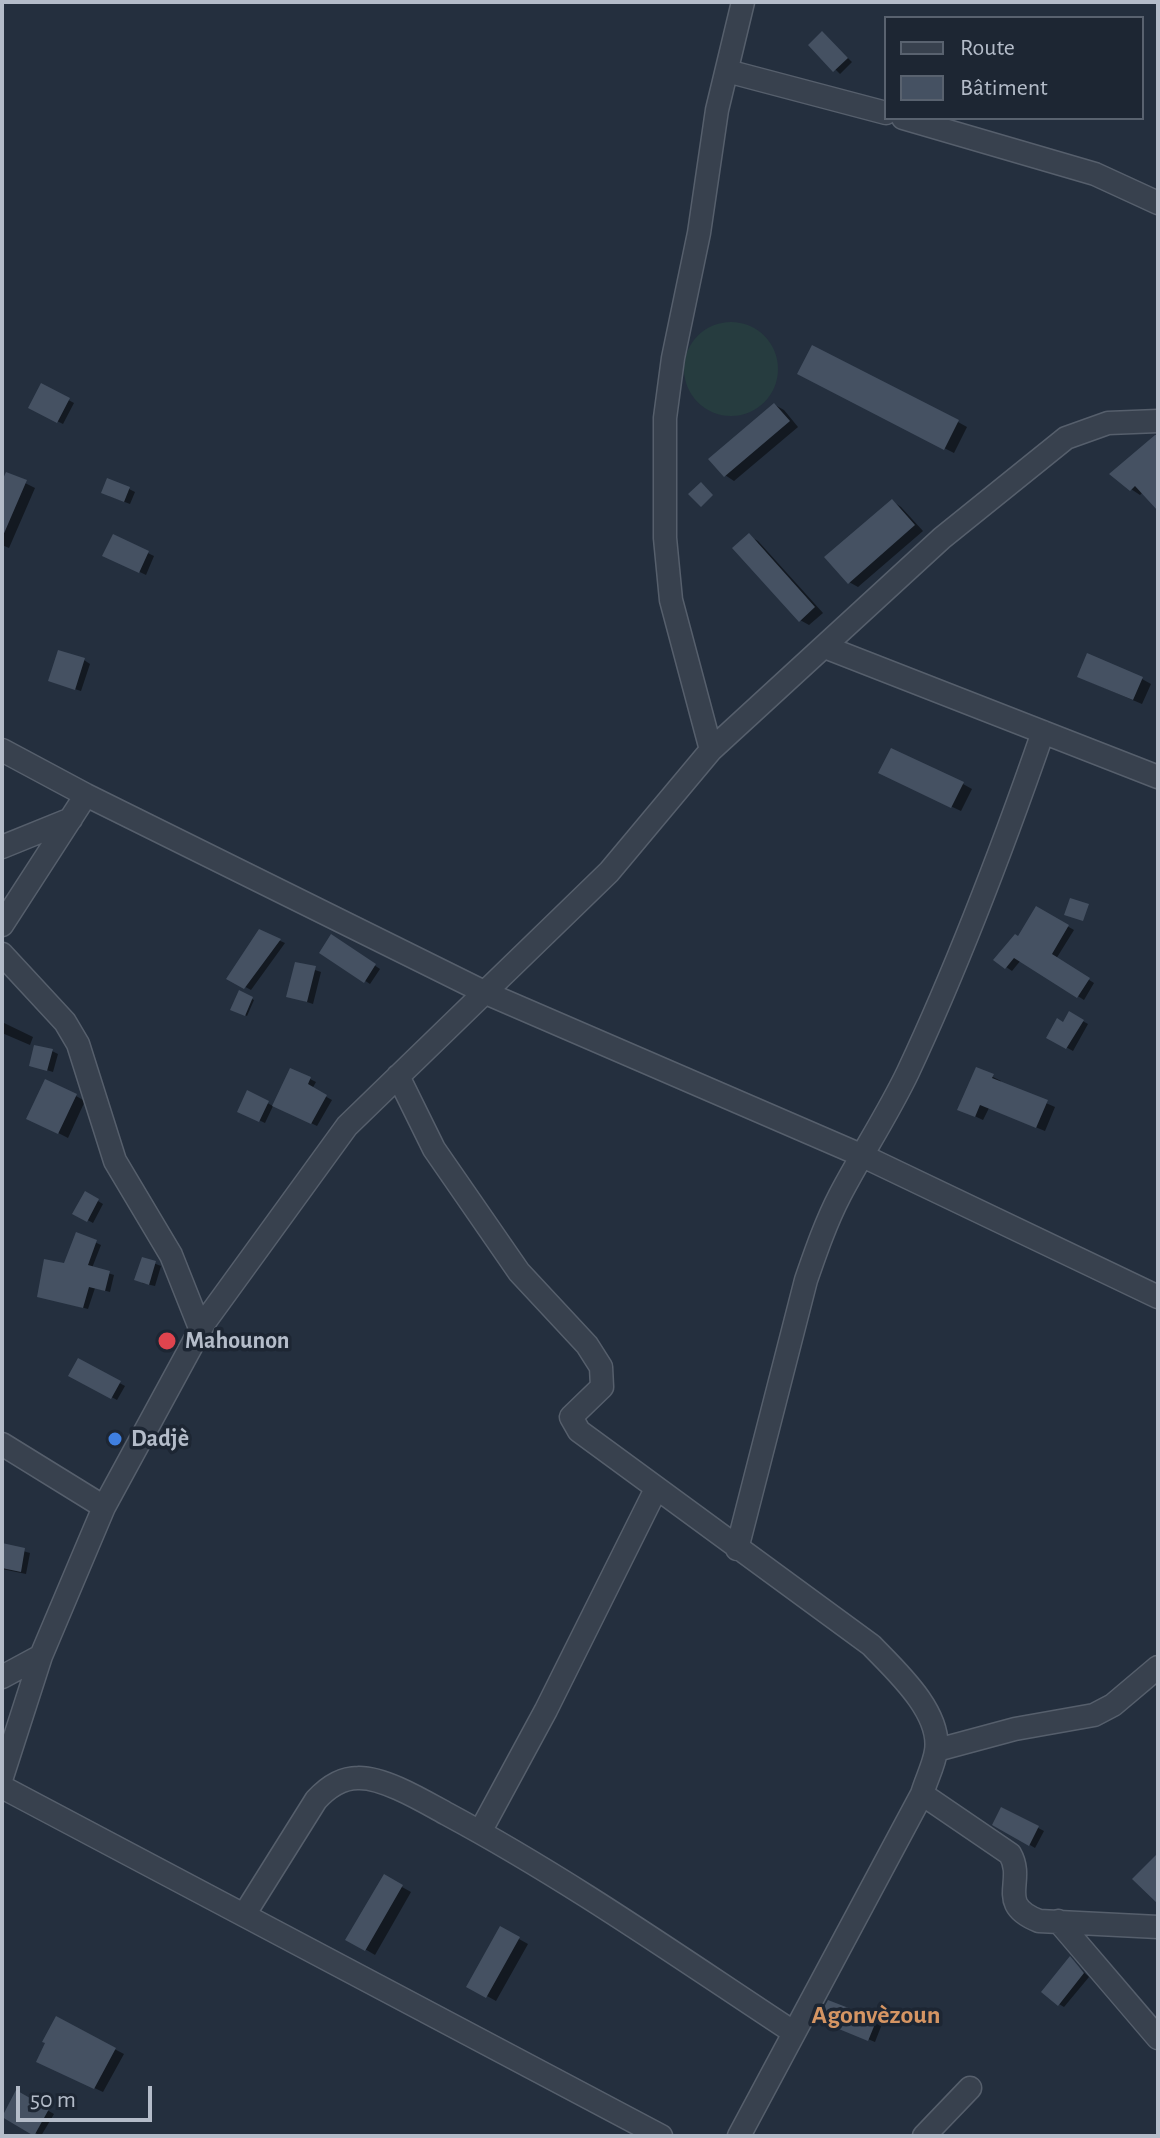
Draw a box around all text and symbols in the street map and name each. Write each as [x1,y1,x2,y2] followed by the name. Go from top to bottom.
[884,16,1144,120] legend
[960,36,1015,60] text: Route
[960,76,1048,100] text: Bâtiment
[185,1327,290,1355] place label: Mahounon
[156,1330,178,1352] marker: Mahounon
[131,1425,189,1453] place label: Dadjè
[106,1430,124,1448] marker: Dadjè
[812,1999,940,2031] district label: Agonvèzoun
[20,2070,156,2120] scale bar
[30,2088,76,2112] text: 50 m

